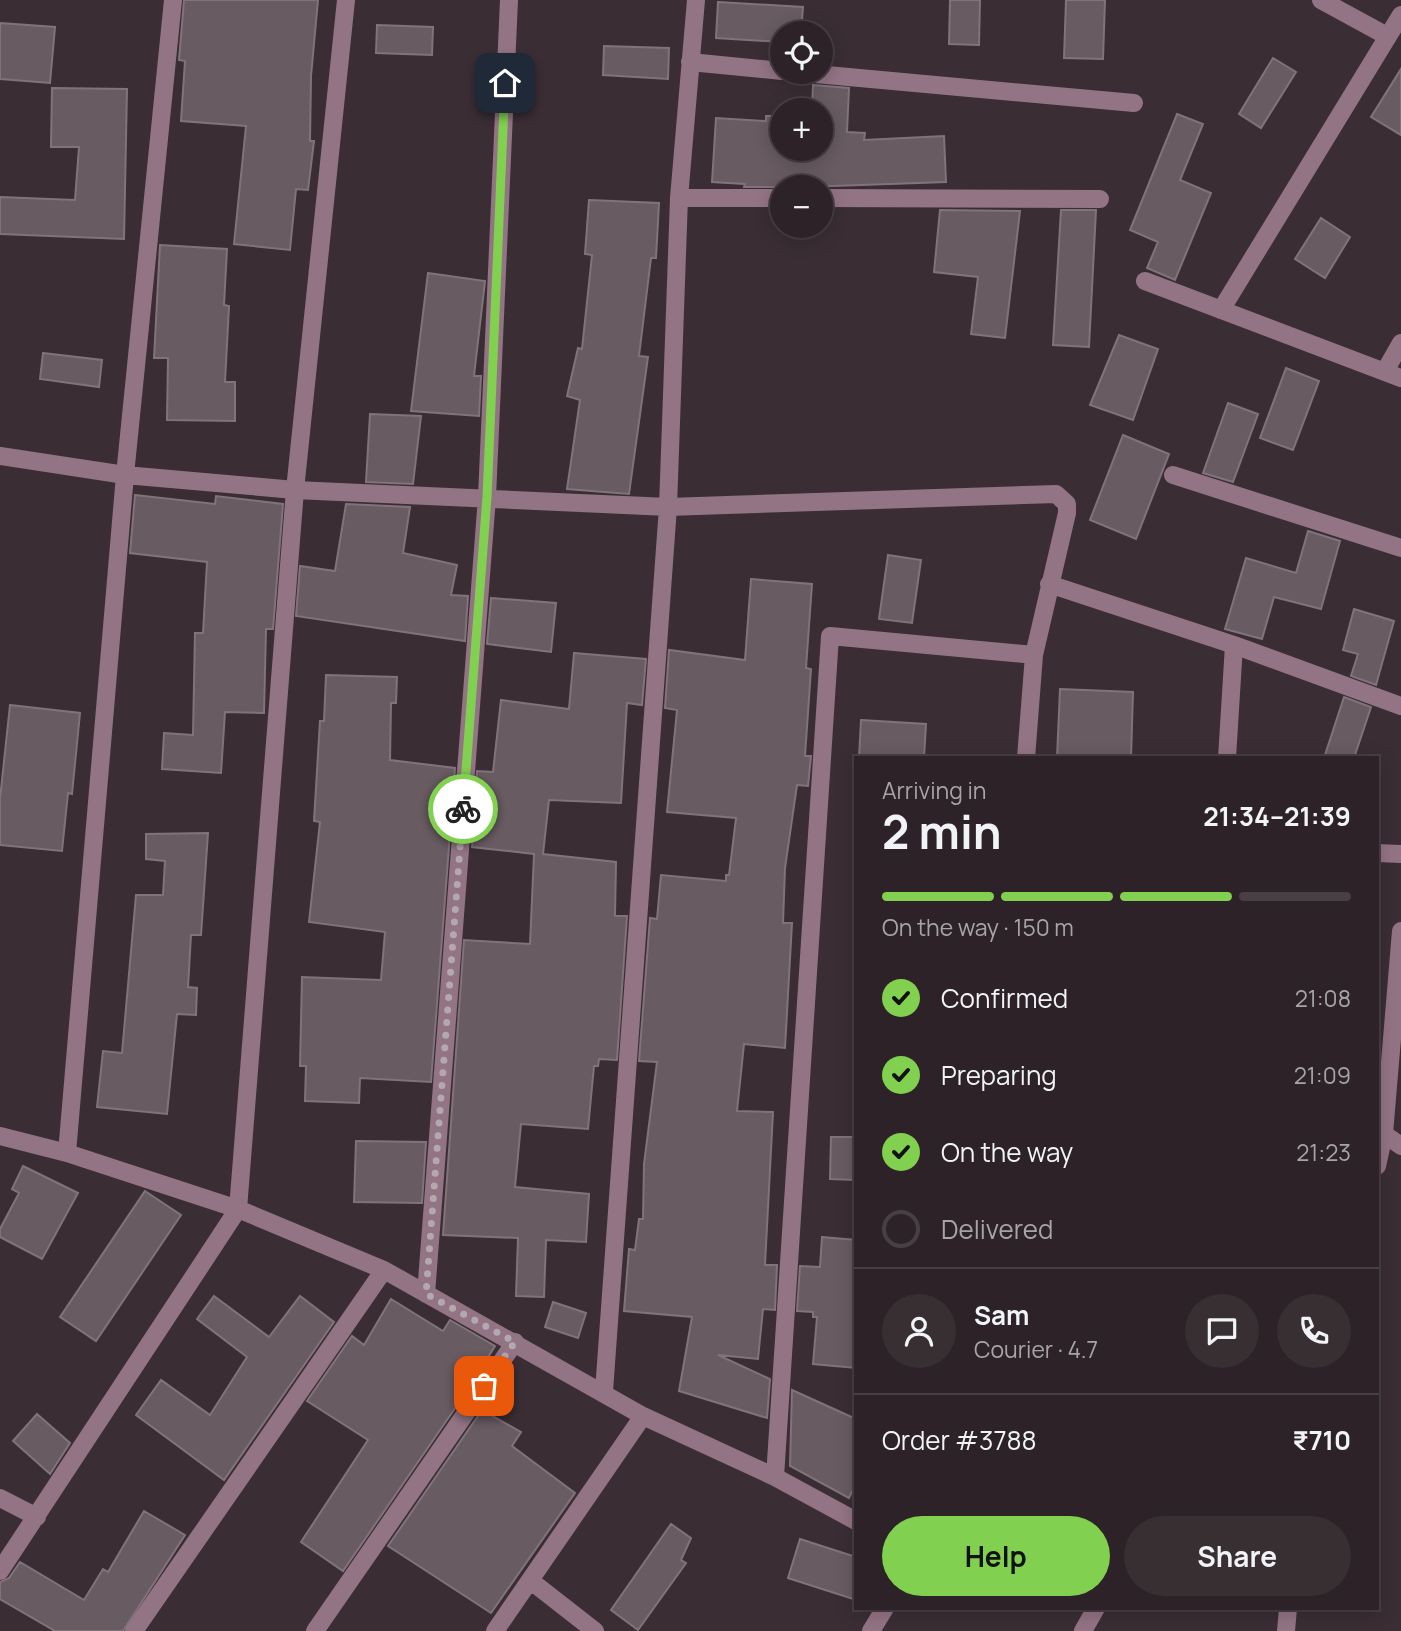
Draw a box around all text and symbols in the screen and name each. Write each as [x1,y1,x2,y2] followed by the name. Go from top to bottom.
[770,21,833,238] map controls
[770,21,833,84] button: locate
[475,53,535,113] pin
[486,64,524,102] icon: home
[770,98,833,161] button: +
[770,175,833,238] button: −
[428,774,498,844] courier
[882,774,987,806] text: Arriving in
[444,790,482,828] icon: bike
[1203,798,1351,834] text: 21:34–21:39
[882,800,1002,863] text: 2 min
[882,911,1074,943] text: On the way · 150 m
[882,979,920,1017] icon: check
[941,980,1068,1016] text: Confirmed
[1295,982,1351,1014] text: 21:08
[882,1056,920,1094] icon: check
[941,1057,1057,1093] text: Preparing
[1294,1059,1351,1091] text: 21:09
[882,1133,920,1171] icon: check
[941,1134,1073,1170] text: On the way
[1296,1136,1351,1168] text: 21:23
[941,1211,1053,1247] text: Delivered
[882,1294,956,1368] button: person
[1185,1294,1259,1368] button: chat
[1277,1294,1351,1368] button: phone
[974,1297,1029,1333] text: Sam
[974,1333,1098,1365] text: Courier · 4.7
[454,1356,514,1416] pin
[465,1367,503,1405] icon: bag
[882,1422,1037,1458] text: Order #3788
[1293,1422,1351,1458] text: ₹710
[882,1516,1110,1596] button: Help
[1124,1516,1351,1596] button: Share

